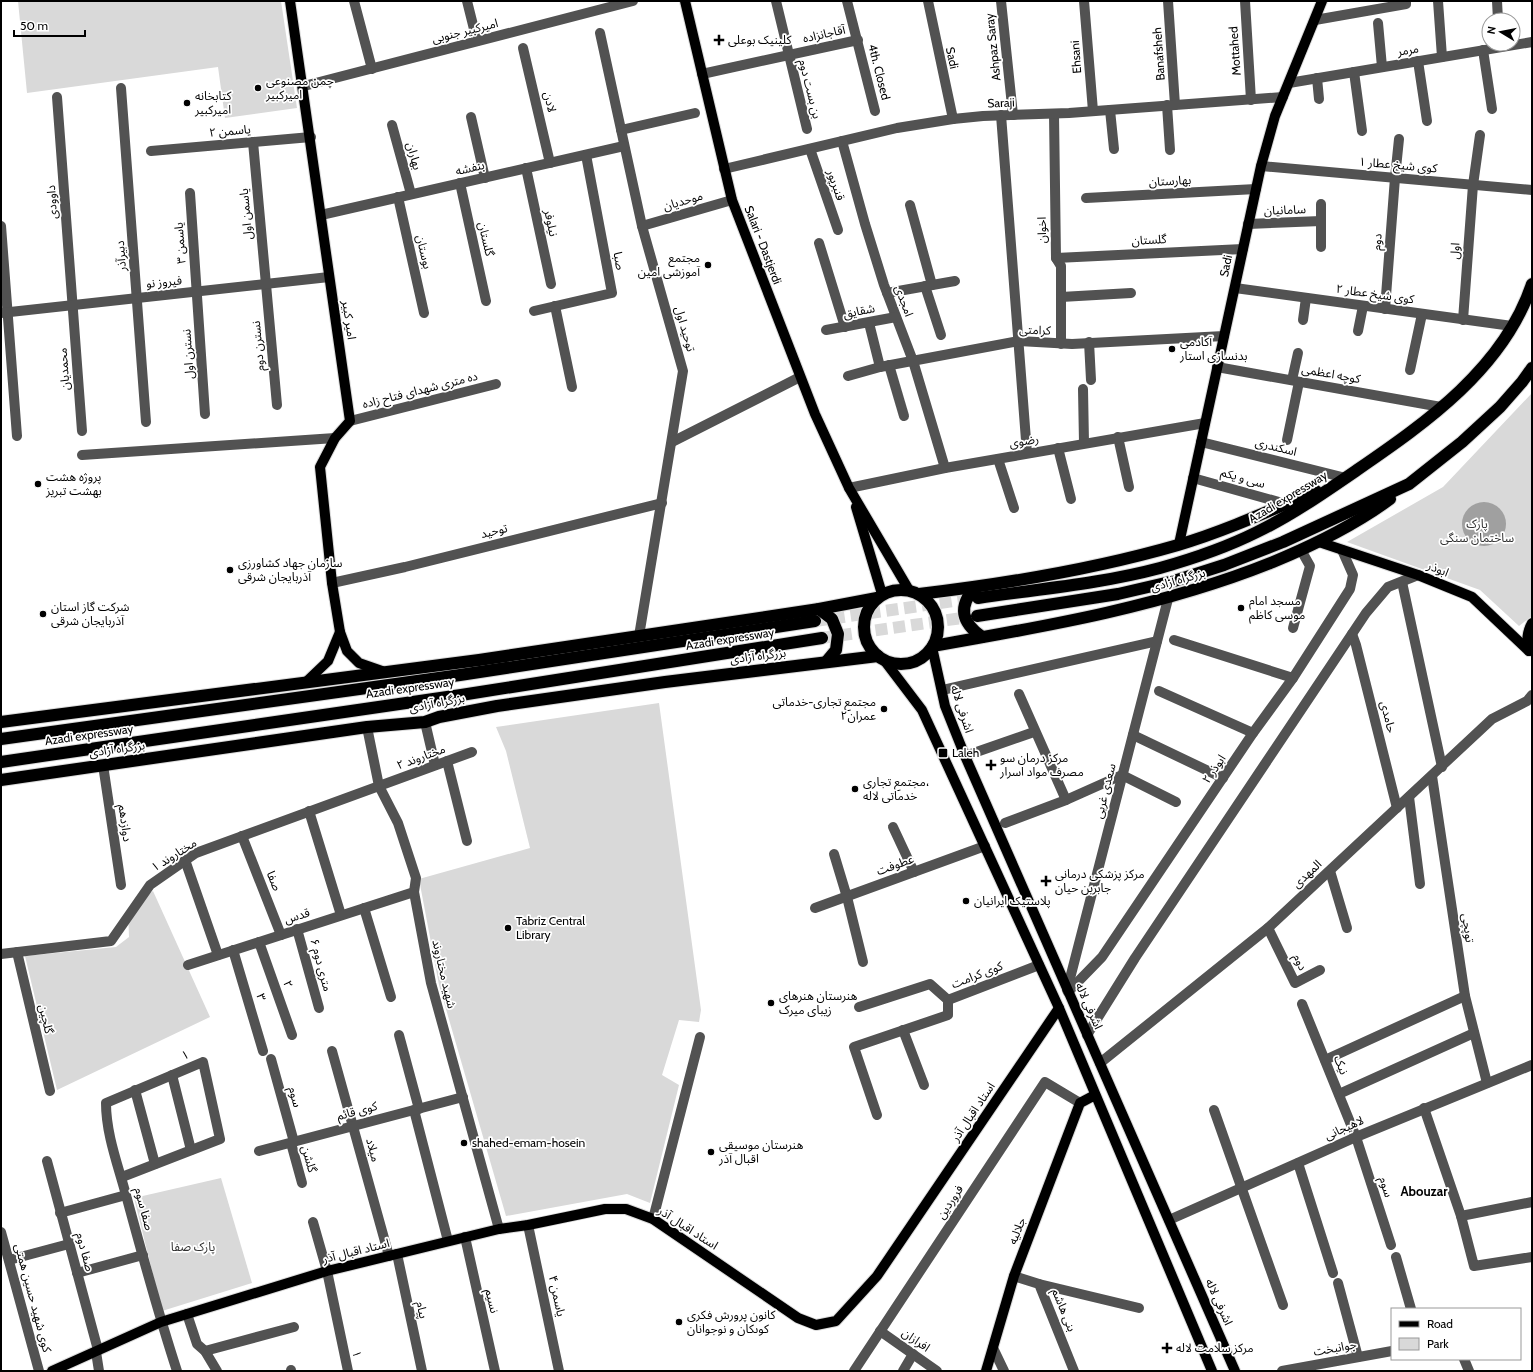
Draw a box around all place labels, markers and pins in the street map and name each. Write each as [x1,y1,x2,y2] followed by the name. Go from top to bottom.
[728,32,792,47] place label: کلینیک بوعلی
[713,34,725,46] marker: کلینیک بوعلی
[265,73,334,102] place label: چمن مصنوعی امیرکبیر
[253,83,263,93] marker: چمن مصنوعی امیرکبیر
[194,88,232,117] place label: کتابخانه امیرکبیر
[182,98,192,108] marker: کتابخانه امیرکبیر
[638,250,700,279] place label: مجتمع آموزشی امین
[703,260,713,270] marker: مجتمع آموزشی امین
[1179,334,1247,363] place label: آکادمی بدنسازی استار
[1167,344,1177,354] marker: آکادمی بدنسازی استار
[45,469,102,498] place label: پروژه هشت بهشت تبریز
[33,479,43,489] marker: پروژه هشت بهشت تبریز
[238,555,343,584] place label: سازمان جهاد کشاورزی آذربایجان شرقی
[225,565,235,575] marker: سازمان جهاد کشاورزی آذربایجان شرقی
[1249,593,1305,624] place label: مسجد امام موسی کاظم
[51,599,129,628] place label: شرکت گاز استان آذربایجان شرقی
[1236,603,1246,613] marker: مسجد امام موسی کاظم
[38,609,48,619] marker: شرکت گاز استان آذربایجان شرقی
[773,694,876,723] place label: مجتمع تجاری-خدماتی عمران۲
[879,704,889,714] marker: مجتمع تجاری-خدماتی عمران۲
[952,745,979,760] place label: Laleh
[937,747,949,759] marker: Laleh
[999,750,1084,779] place label: مرکز درمان سو مصرف مواد اسرار
[985,759,997,771] marker: مرکز درمان سو مصرف مواد اسرار
[863,774,930,803] place label: مجتمع تجاری، خدماتی لاله
[850,784,860,794] marker: مجتمع تجاری، خدماتی لاله
[1055,866,1145,895] place label: مرکز پزشکی درمانی جابربن حیان
[1040,875,1052,887] marker: مرکز پزشکی درمانی جابربن حیان
[974,893,1051,909] place label: پلاستیک ایرانیان
[961,896,971,906] marker: پلاستیک ایرانیان
[516,913,585,942] place label: Tabriz Central Library
[503,923,513,933] marker: Tabriz Central Library
[779,988,858,1017] place label: هنرستان هنرهای زیبای میرک
[766,998,776,1008] marker: هنرستان هنرهای زیبای میرک
[472,1135,585,1150] place label: shahed-emam-hosein
[718,1137,803,1166] place label: هنرستان موسیقی اقبال آذر
[459,1138,469,1148] marker: shahed-emam-hosein
[706,1147,716,1157] marker: هنرستان موسیقی اقبال آذر
[687,1307,777,1336] place label: کانون پرورش فکرى کوىکان و نوجوانان
[674,1317,684,1327] marker: کانون پرورش فکرى کوىکان و نوجوانان
[1176,1340,1254,1355] place label: مرکز سلامت لاله
[1161,1342,1173,1354] marker: مرکز سلامت لاله

